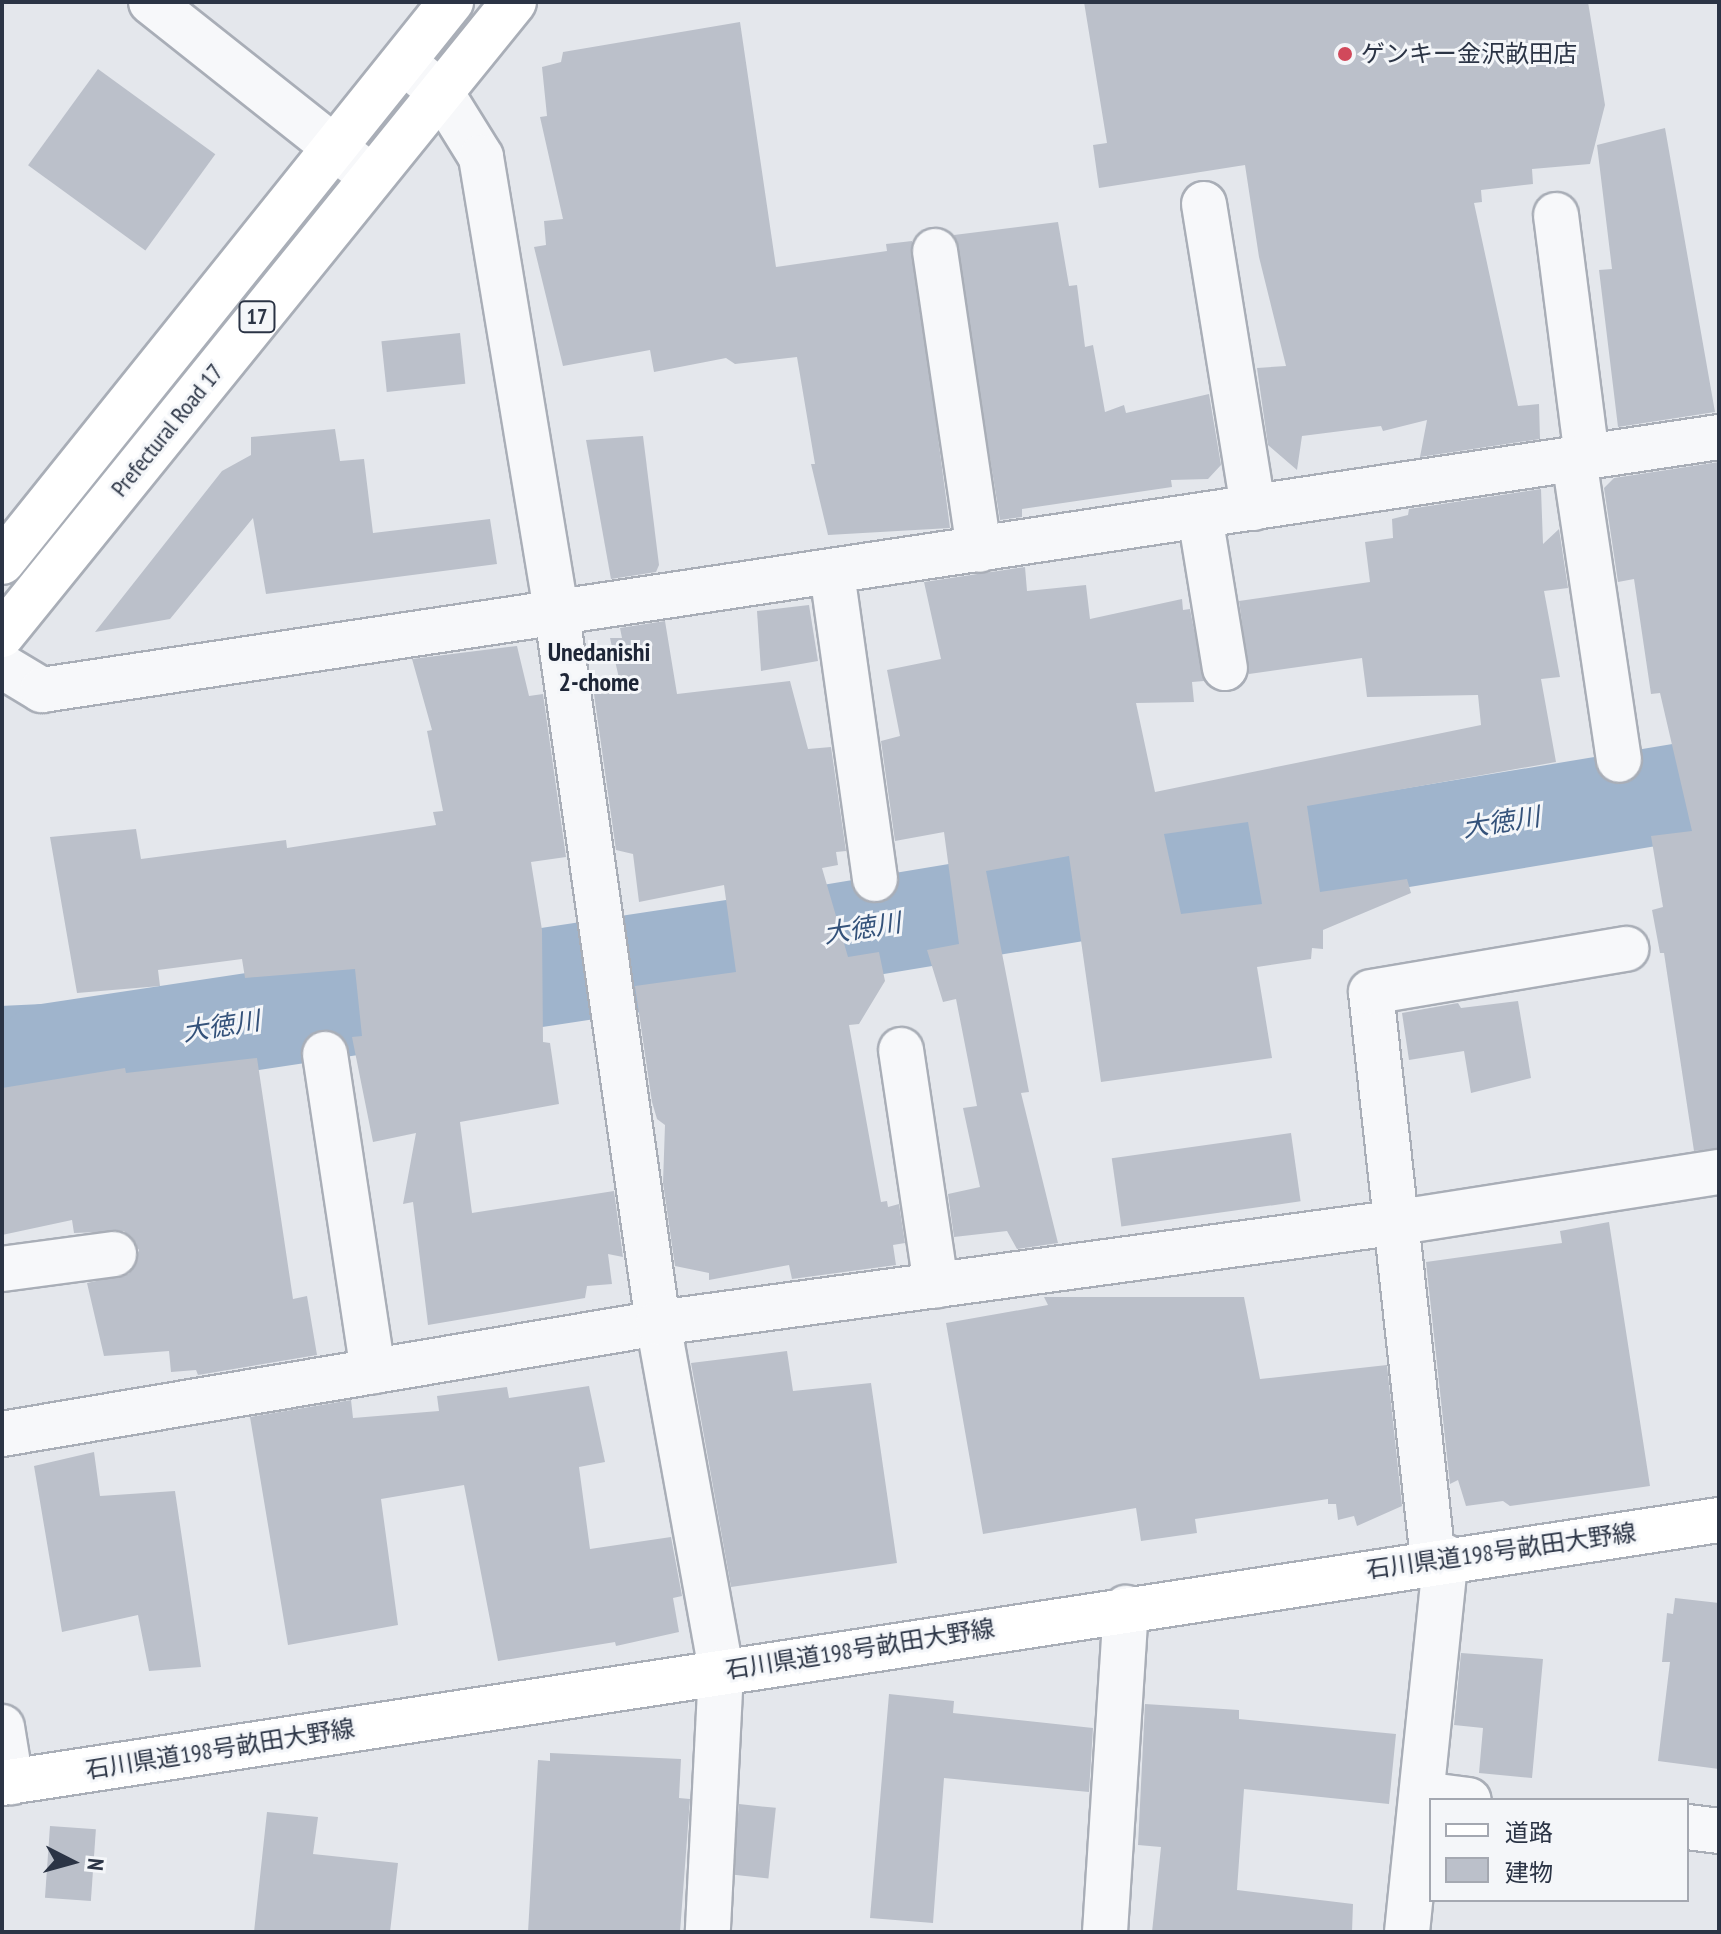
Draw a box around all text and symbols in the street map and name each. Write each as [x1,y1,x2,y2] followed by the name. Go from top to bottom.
[1361,40,1577,68] place label: ゲンキー金沢畝田店
[1336,45,1354,63] marker: ゲンキー金沢畝田店
[237,299,277,335] road number: 17
[105,358,229,502] street label: Prefectural Road 17
[548,636,650,698] district label: Unedanishi 2-chome
[1460,800,1542,844] water label: 大徳川
[821,906,903,950] water label: 大徳川
[180,1004,262,1048] water label: 大徳川
[1364,1518,1638,1584] street label: 石川県道198号畝田大野線
[723,1613,997,1685] street label: 石川県道198号畝田大野線
[83,1713,357,1785] street label: 石川県道198号畝田大野線
[1429,1798,1689,1902] legend
[1505,1817,1553,1848] text: 道路
[32,1822,112,1902] north arrow
[81,1857,110,1872] text: N
[1505,1857,1553,1888] text: 建物

